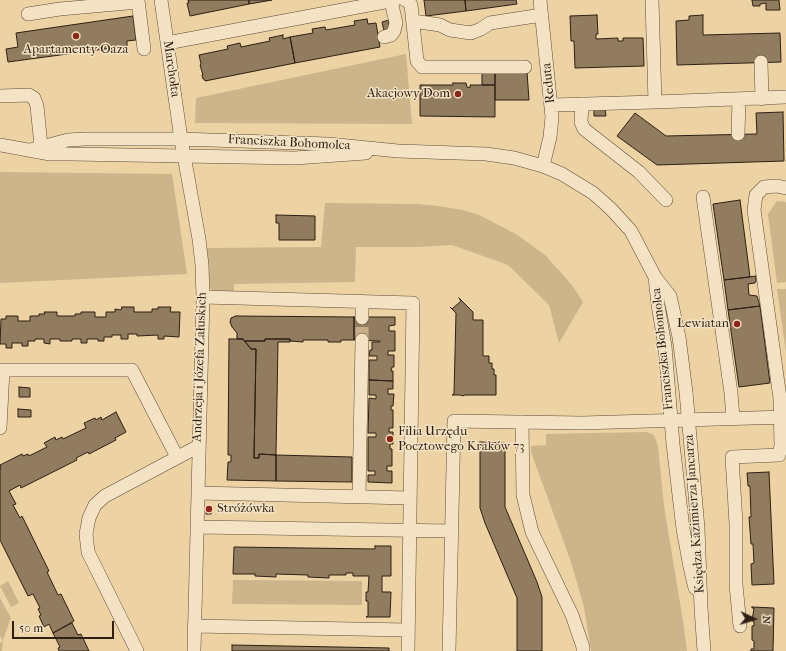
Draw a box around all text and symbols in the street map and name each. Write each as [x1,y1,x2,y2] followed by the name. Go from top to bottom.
[71,31,81,41] marker: Apartamenty Oaza
[159,40,183,98] street label: Marchołta
[24,42,128,58] place label: Apartamenty Oaza
[539,62,559,104] street label: Reduta
[367,86,450,102] place label: Akacjowy Dom
[453,89,463,99] marker: Akacjowy Dom
[227,132,351,154] street label: Franciszka Bohomolca
[649,287,677,411] street label: Franciszka Bohomolca
[190,292,210,442] street label: Andrzeja i Józefa Załuskich
[677,316,729,332] place label: Lewiatan
[732,319,742,329] marker: Lewiatan
[398,424,525,455] place label: Filia Urzędu Pocztowego Kraków 73
[385,434,395,444] marker: Filia Urzędu Pocztowego Kraków 73
[682,434,708,594] street label: Księdza Kazimierza Jancarza
[217,501,275,517] place label: Stróżówka
[204,504,214,514] marker: Stróżówka
[734,599,774,639] north arrow
[14,613,116,639] scale bar
[760,615,773,624] text: N
[19,621,43,635] text: 50 m

